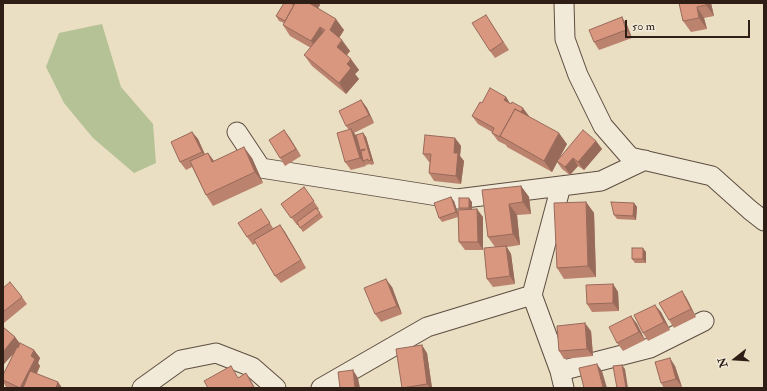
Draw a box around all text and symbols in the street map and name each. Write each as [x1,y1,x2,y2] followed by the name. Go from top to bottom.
[627,12,752,38] scale bar
[632,19,655,34] text: 50 m
[715,339,755,379] north arrow
[715,356,731,369] text: N

